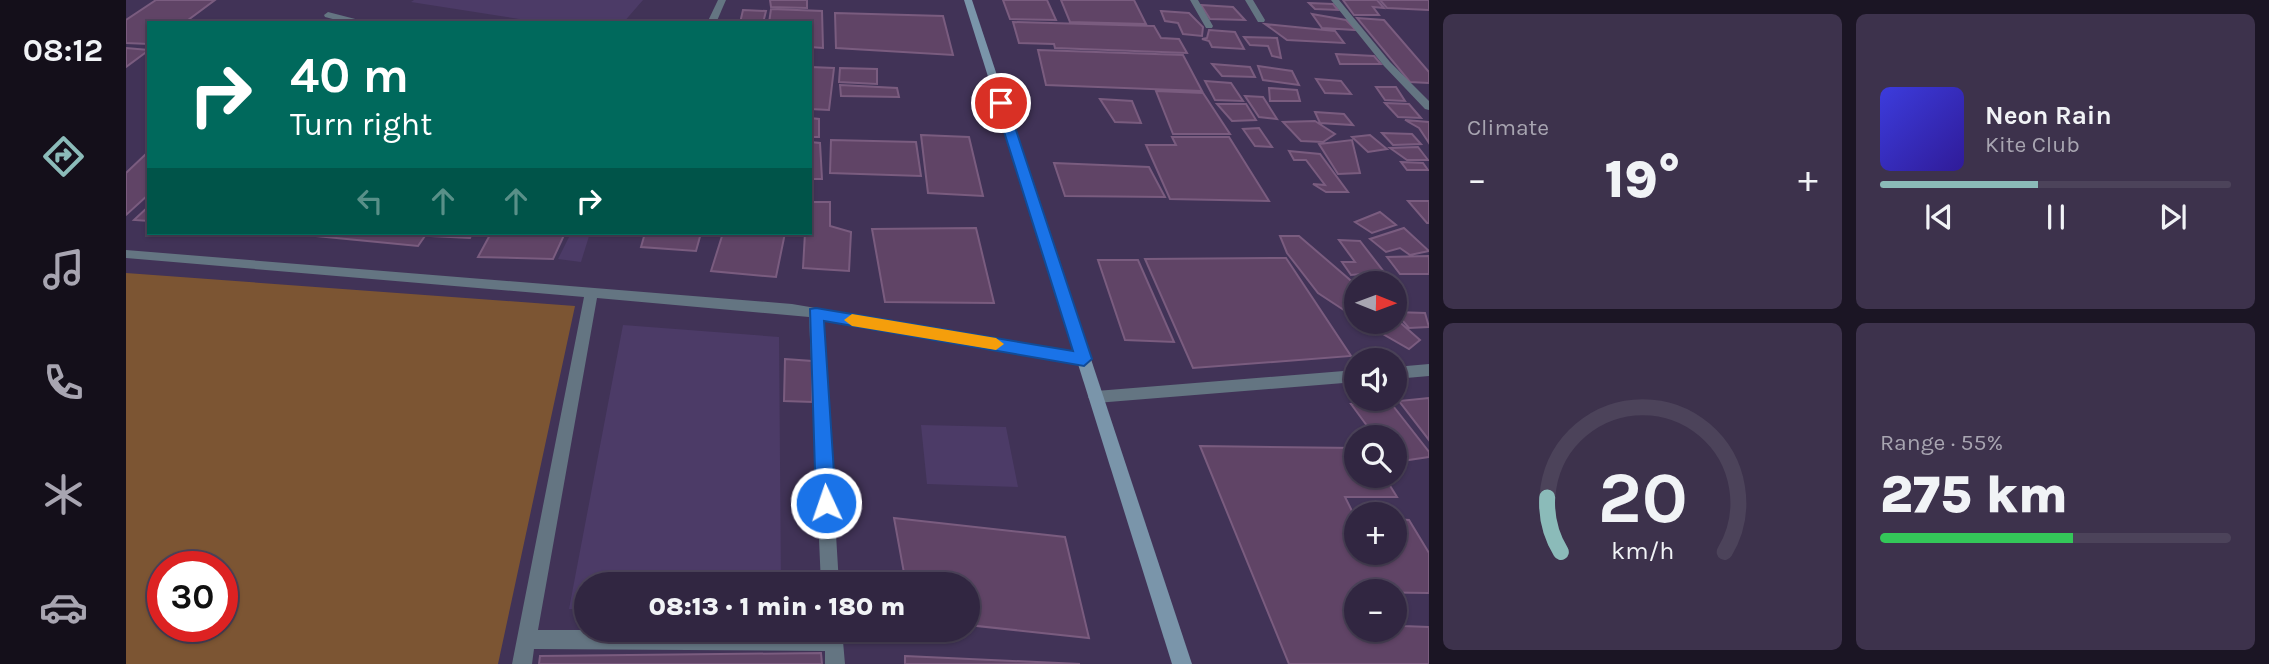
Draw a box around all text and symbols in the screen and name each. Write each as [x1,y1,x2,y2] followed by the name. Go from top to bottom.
[23,32,103,69] text: 08:12
[290,47,409,104] text: 40 m
[175,49,266,140] icon: right
[971,73,1031,133] pin
[982,84,1020,122] icon: arrive
[1985,100,2112,131] text: Neon Rain
[290,106,432,143] text: Turn right
[1467,114,1549,141] text: Climate
[1985,131,2080,158] text: Kite Club
[39,132,88,181] icon: directions
[1604,149,1681,210] text: 19°
[1467,157,1487,202] text: −
[1798,157,1818,202] text: +
[351,182,389,220] icon: left
[424,182,462,220] icon: ahead
[497,182,535,220] icon: ahead
[570,182,608,220] icon: right
[1920,198,1958,236] icon: previous
[2037,198,2075,236] icon: pause
[2154,198,2192,236] icon: next
[39,245,88,294] icon: music
[1344,271,1407,334] north arrow
[1344,271,1407,642] map controls
[1344,348,1407,411] button: sound
[39,358,88,407] icon: phone
[1344,425,1407,488] button: search
[1880,429,2003,456] text: Range · 55%
[1597,456,1688,541] text: 20
[1880,464,2068,525] text: 275 km
[789,466,863,540] position arrow
[39,470,88,519] icon: climate
[1344,502,1407,565] button: +
[1611,536,1674,565] text: km/h
[147,551,238,642] speed limit sign: 30
[1344,579,1407,642] button: −
[39,583,88,632] icon: car
[649,591,905,622] text: 08:13 · 1 min · 180 m

